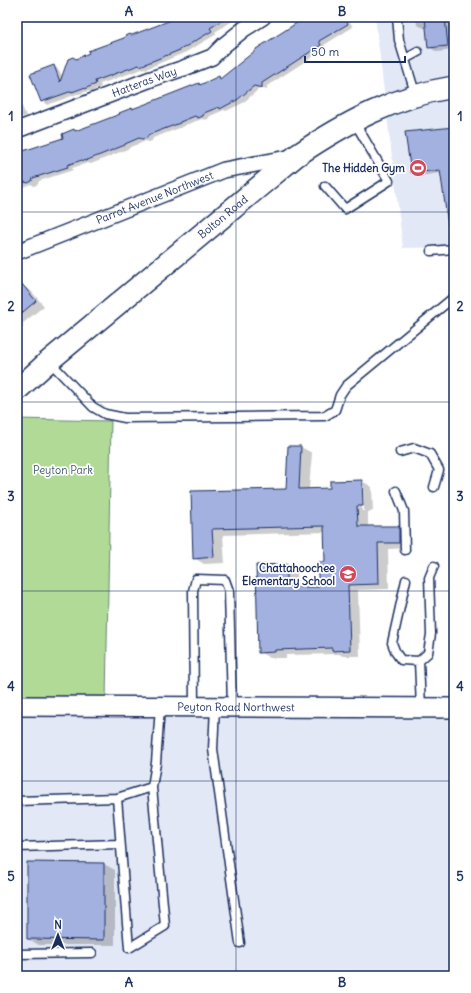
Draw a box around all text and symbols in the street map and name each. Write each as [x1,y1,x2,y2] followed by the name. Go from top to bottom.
[125,3,134,20] text: A
[338,3,347,20] text: B
[305,38,405,64] scale bar
[311,44,340,59] text: 50 m
[110,64,178,100] street label: Hatteras Way
[8,108,14,125] text: 1
[457,108,463,125] text: 1
[408,158,428,178] sports icon: The Hidden Gym
[322,161,405,176] place label: The Hidden Gym
[94,168,216,227] street label: Parrot Avenue Northwest
[195,192,251,242] street label: Bolton Road
[7,298,15,315] text: 2
[456,298,464,315] text: 2
[33,463,93,477] park label: Peyton Park
[7,488,15,505] text: 3
[456,488,464,505] text: 3
[242,561,335,589] place label: Chattahoochee Elementary School
[338,564,358,584] school or university icon: Chattahoochee Elementary School
[7,678,15,695] text: 4
[456,678,464,695] text: 4
[177,700,295,714] street label: Peyton Road Northwest
[7,868,15,885] text: 5
[456,868,464,885] text: 5
[38,915,78,955] north arrow
[54,918,62,932] text: N
[125,974,134,991] text: A
[338,974,347,991] text: B

